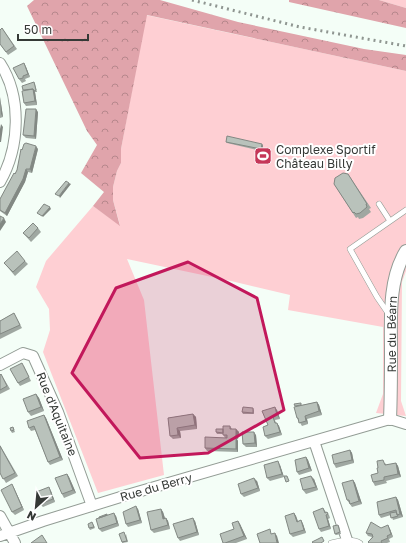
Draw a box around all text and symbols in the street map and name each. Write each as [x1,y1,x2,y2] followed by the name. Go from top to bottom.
[18,16,88,42] scale bar
[24,22,52,37] text: 50 m
[276,142,376,171] place label: Complexe Sportif Château Billy
[253,146,273,166] sports icon: Complexe Sportif Château Billy
[383,295,400,372] street label: Rue du Béarn
[33,370,81,458] street label: Rue d'Aquitaine
[118,469,194,504] street label: Rue du Berry
[16,487,56,527] north arrow
[25,509,38,524] text: N

